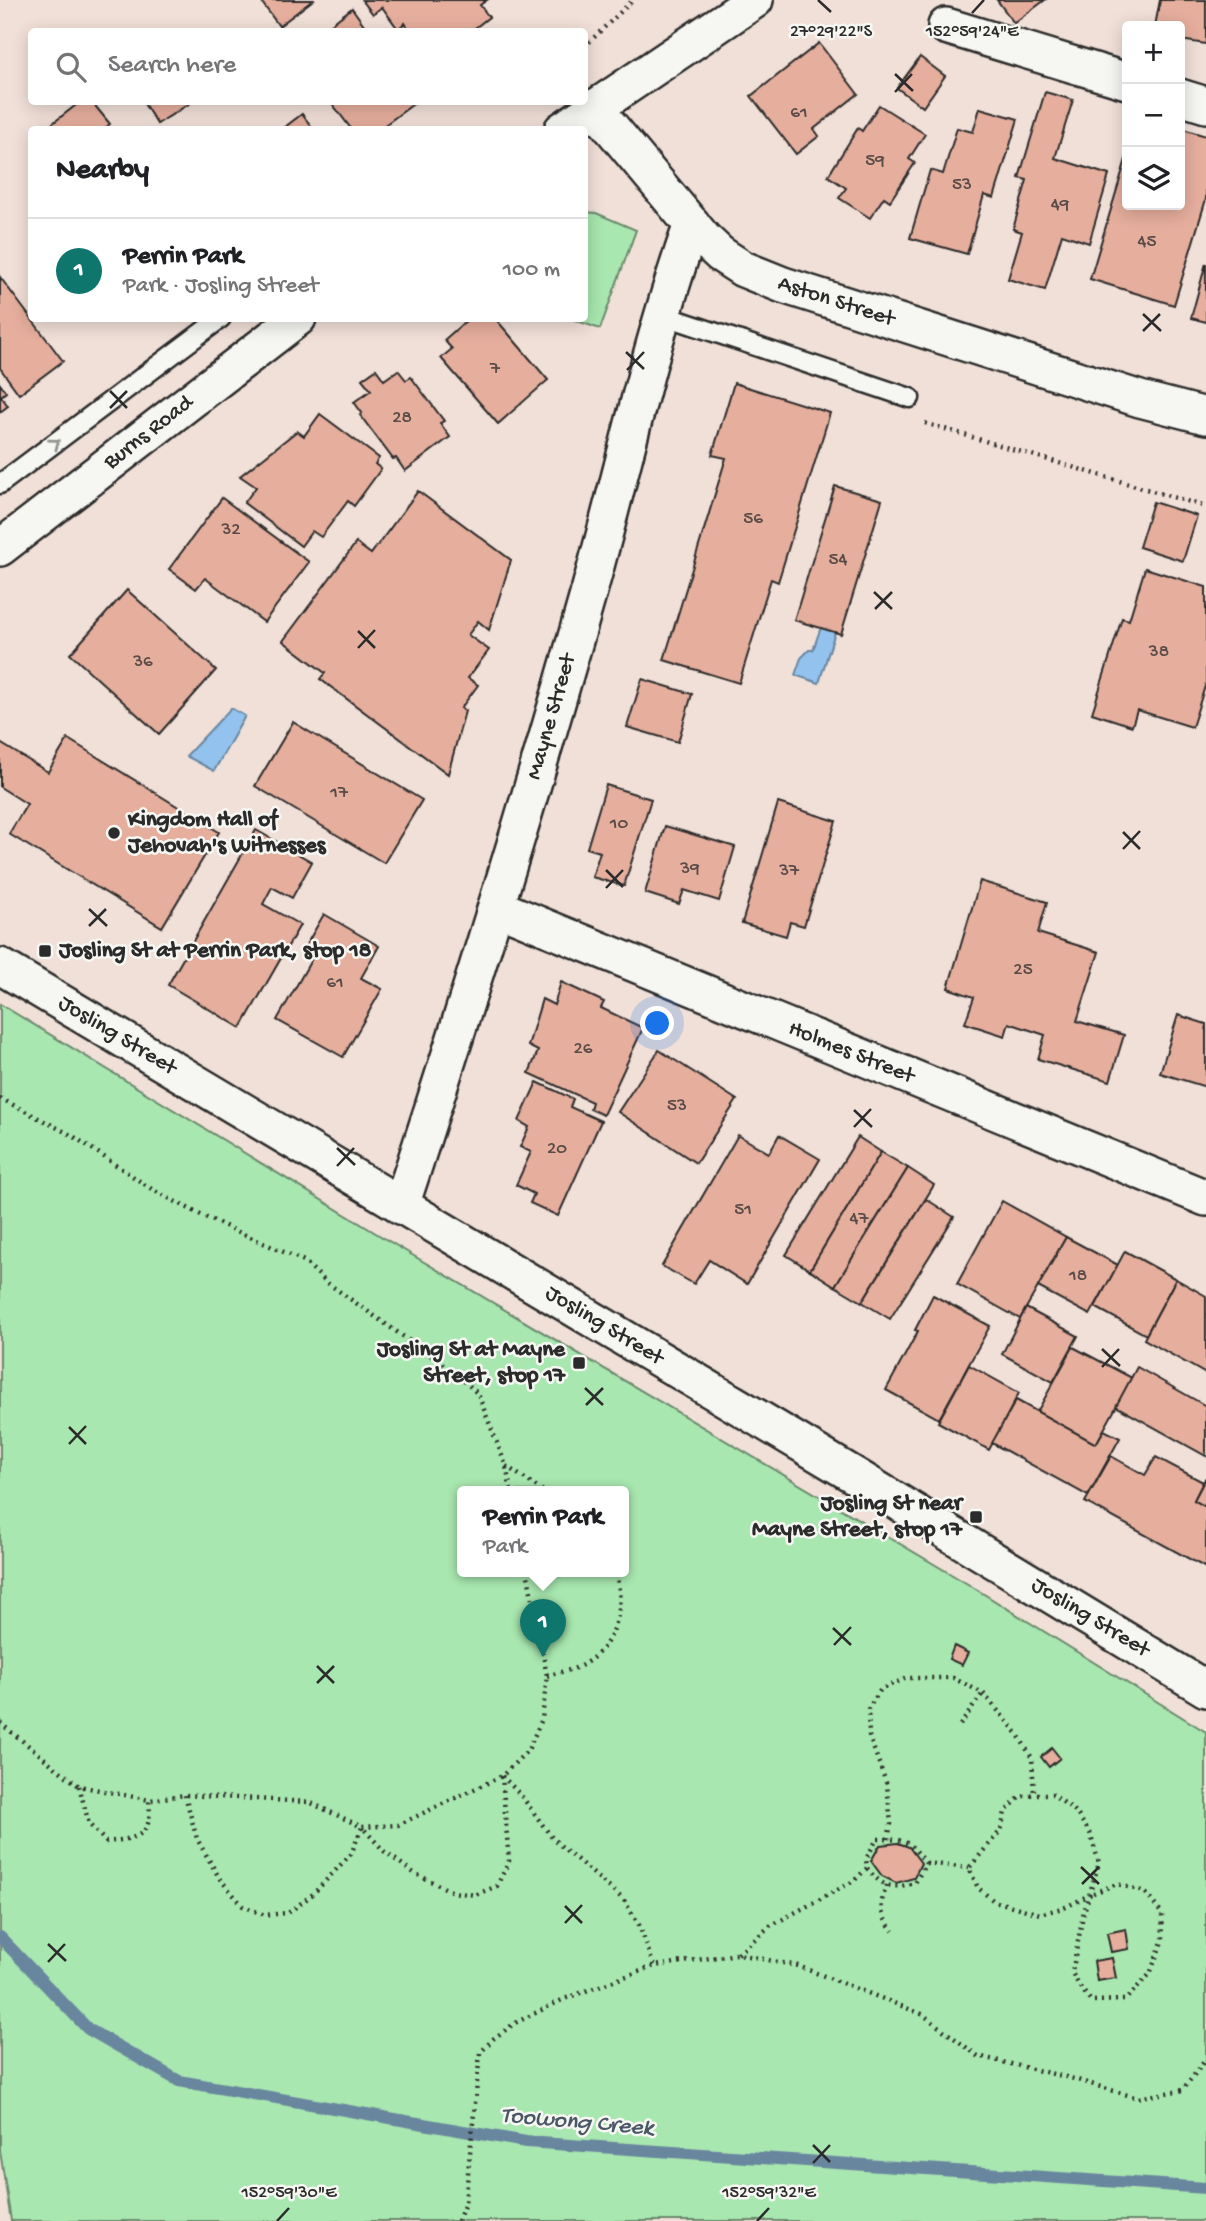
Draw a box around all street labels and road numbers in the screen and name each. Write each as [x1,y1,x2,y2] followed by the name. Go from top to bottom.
[774,270,899,334] street label: Aston Street
[98,389,200,477] street label: Burns Road
[521,649,583,783] street label: Mayne Street
[53,990,183,1083] street label: Josling Street
[784,1015,919,1091] street label: Holmes Street
[540,1280,670,1373] street label: Josling Street
[1026,1572,1156,1665] street label: Josling Street

